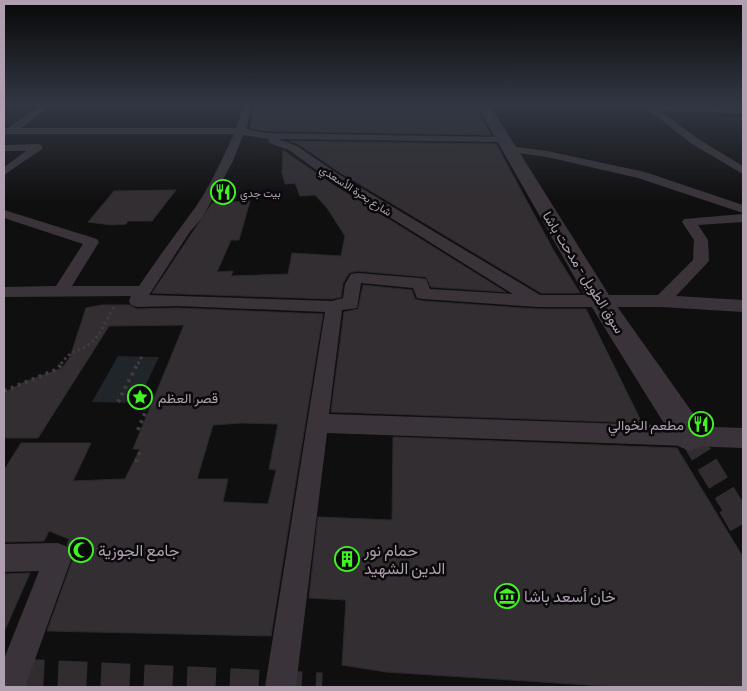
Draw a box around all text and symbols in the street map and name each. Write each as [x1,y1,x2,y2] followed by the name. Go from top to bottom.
[315,161,395,222] street label: شارع بحرة الأسعدي
[210,179,236,205] restaurant icon: بيت جدي
[240,185,281,203] place label: بيت جدي
[539,207,629,337] street label: سوق الطويل - مدحت باشا
[127,384,153,410] place icon: قصر العظم
[158,388,218,407] place label: قصر العظم
[688,411,714,437] restaurant icon: مطعم الخوالي
[608,415,684,437] place label: مطعم الخوالي
[68,537,94,563] mosque icon: جامع الجوزية
[98,539,180,562] place label: جامع الجوزية
[363,539,445,579] place label: حمام نور الدين الشهيد
[334,546,360,572] building icon: حمام نور الدين الشهيد
[494,583,520,609] museum icon: خان أسعد باشا
[524,585,616,607] place label: خان أسعد باشا

